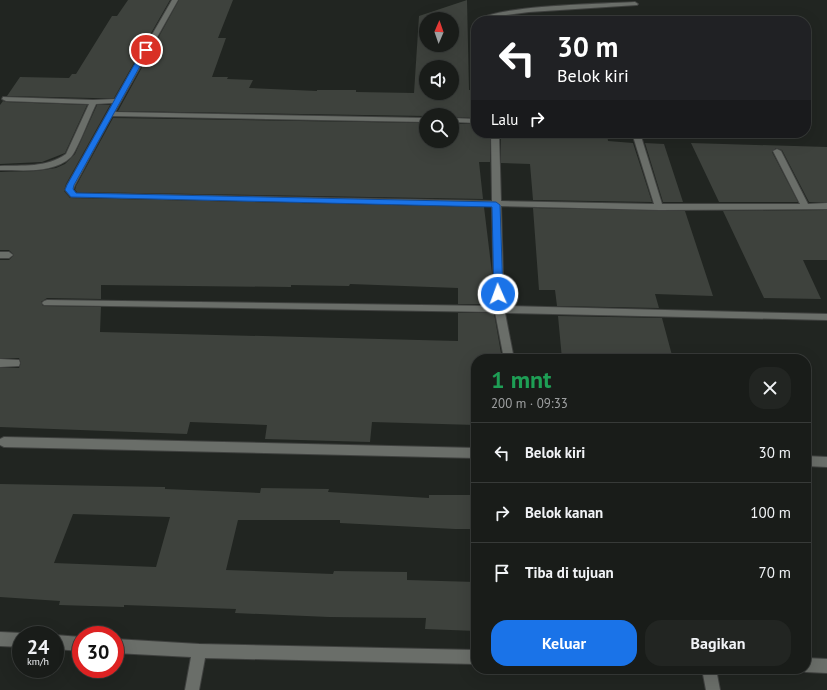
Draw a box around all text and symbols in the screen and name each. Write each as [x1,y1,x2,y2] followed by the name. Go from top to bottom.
[419,12,459,52] north arrow
[419,12,459,148] map controls
[557,28,618,65] text: 30 m
[491,32,543,84] icon: left
[129,33,163,67] pin
[135,39,157,61] icon: arrive
[419,60,459,100] button: sound
[557,64,629,87] text: Belok kiri
[419,108,459,148] button: search
[526,108,548,130] icon: right
[491,110,518,129] text: Lalu
[477,273,519,315] position arrow
[491,364,551,395] text: 1 mnt
[749,367,791,409] button: close
[491,395,568,412] text: 200 m · 09:33
[491,442,513,464] icon: left
[525,443,585,462] text: Belok kiri
[758,443,791,462] text: 30 m
[491,502,513,524] icon: right
[525,503,603,522] text: Belok kanan
[750,503,791,522] text: 100 m
[491,562,513,584] icon: arrive
[525,563,614,582] text: Tiba di tujuan
[758,563,791,582] text: 70 m
[491,620,637,666] button: Keluar
[645,620,791,666] button: Bagikan
[72,626,124,678] speed limit sign: 30
[27,634,49,660] text: 24
[27,655,49,668] text: km/h

